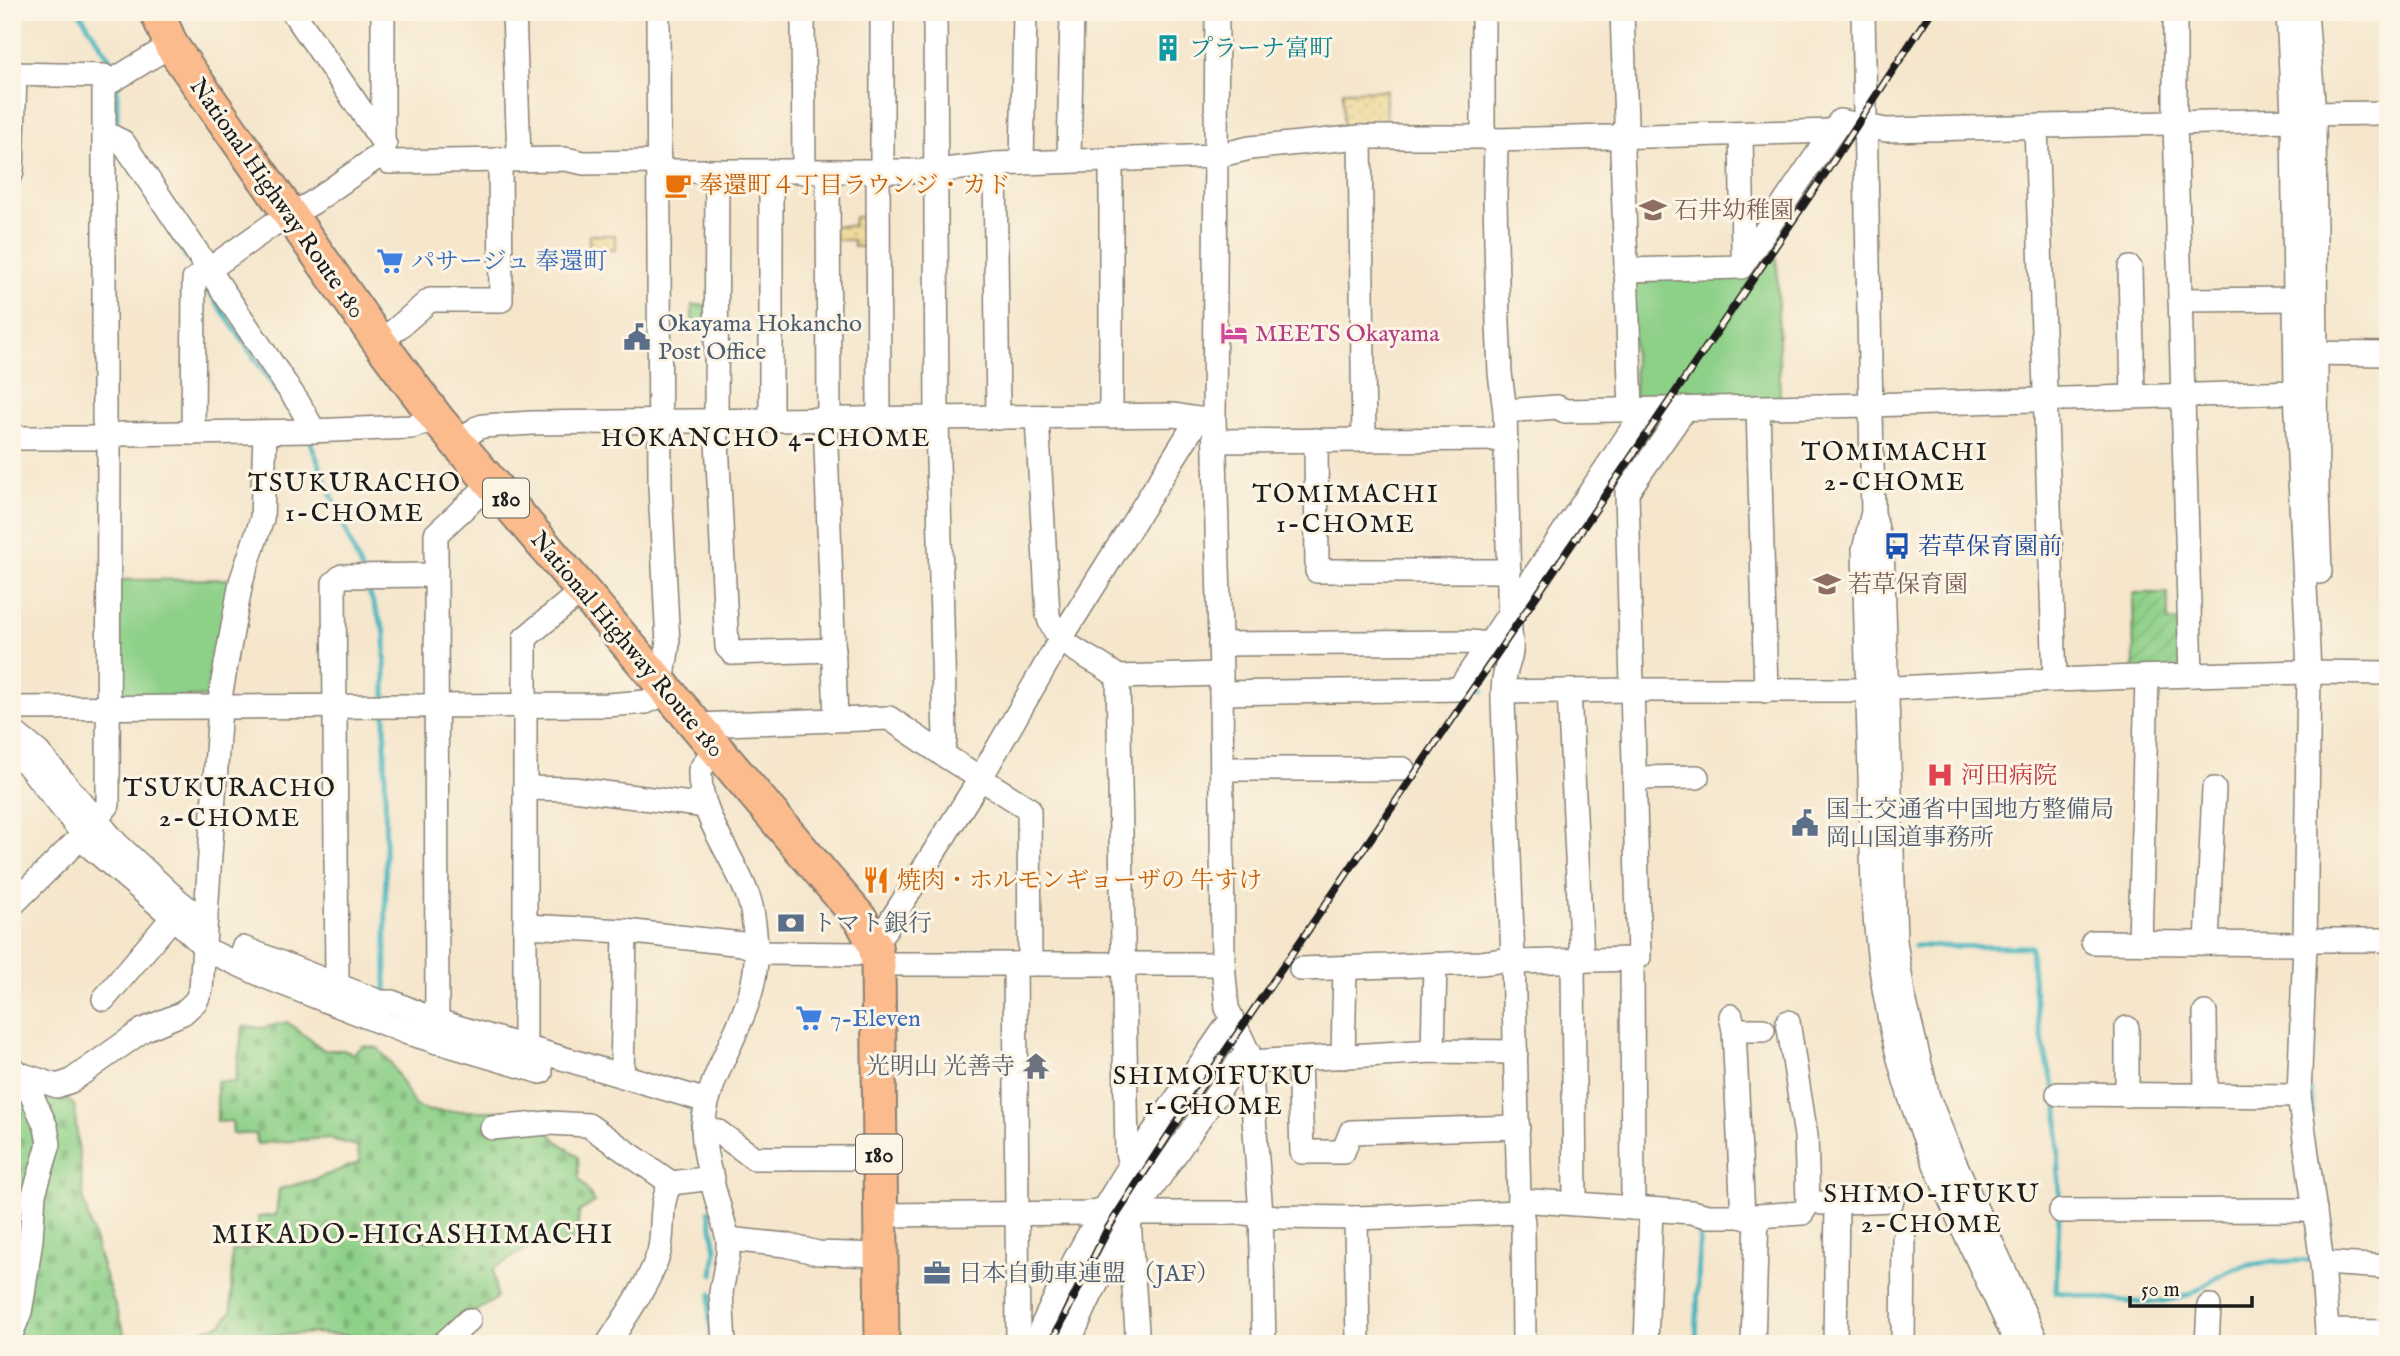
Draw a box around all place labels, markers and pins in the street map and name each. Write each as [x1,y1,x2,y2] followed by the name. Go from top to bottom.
[1153,33,1183,63] building icon: プラーナ富町
[1189,34,1333,65] place label: プラーナ富町
[663,170,693,200] cafe icon: 奉還町４丁目ラウンジ・カド
[699,171,1010,202] place label: 奉還町４丁目ラウンジ・カド
[1638,195,1668,225] school or university icon: 石井幼稚園
[1674,196,1794,227] place label: 石井幼稚園
[375,246,405,276] supermarket icon: パサージュ 奉還町
[411,247,607,278] place label: パサージュ 奉還町
[658,309,862,368] place label: Okayama Hokancho Post Office
[1219,318,1249,348] hotel icon: MEETS Okayama
[1255,319,1440,350] place label: MEETS Okayama
[622,322,652,352] public building icon: Okayama Hokancho Post Office
[1882,531,1912,561] bus stop icon: 若草保育園前
[1918,532,2062,563] place label: 若草保育園前
[1812,569,1842,599] school or university icon: 若草保育園
[1848,570,1968,601] place label: 若草保育園
[1925,760,1955,790] hospital icon: 河田病院
[1961,761,2057,792] place label: 河田病院
[1826,795,2114,854] place label: 国土交通省中国地方整備局 岡山国道事務所
[1790,808,1820,838] public building icon: 国土交通省中国地方整備局 岡山国道事務所
[861,865,891,895] restaurant icon: 焼肉・ホルモンギョーザの 牛すけ
[897,866,1262,897] place label: 焼肉・ホルモンギョーザの 牛すけ
[776,908,806,938] bank icon: トマト銀行
[812,909,932,940] place label: トマト銀行
[794,1003,824,1033] supermarket icon: 7-Eleven
[830,1004,921,1035] place label: 7-Eleven
[1021,1051,1051,1081] temple icon: 光明山 光善寺
[866,1052,1015,1083] place label: 光明山 光善寺
[922,1258,952,1288] office icon: 日本自動車連盟 （JAF）
[958,1259,1220,1290] place label: 日本自動車連盟 （JAF）

